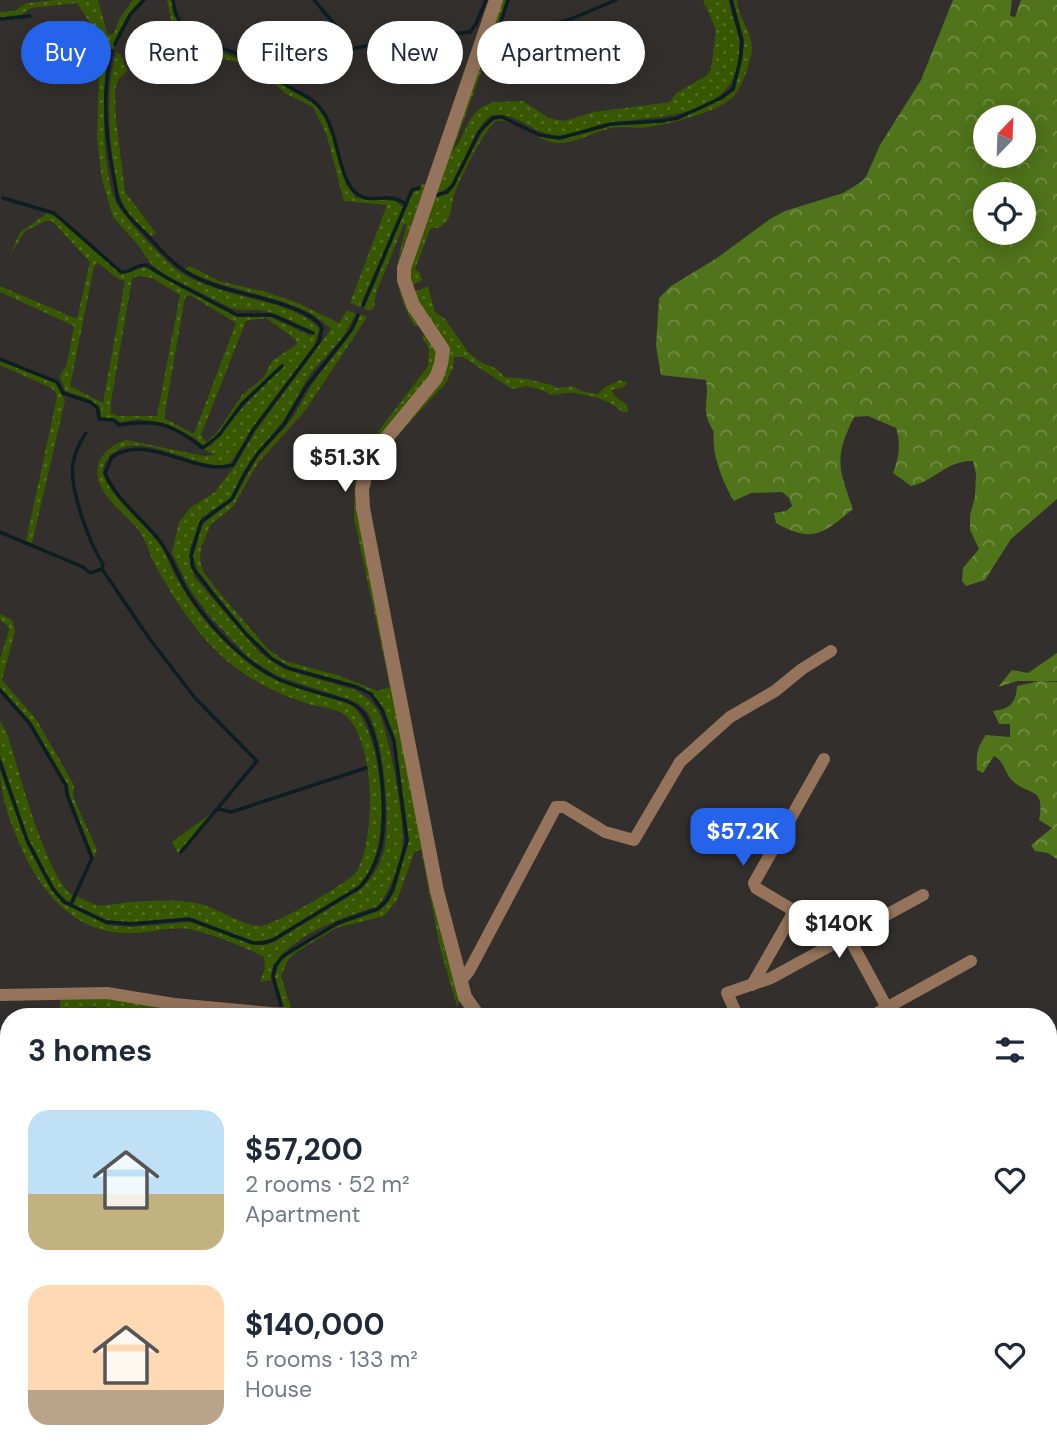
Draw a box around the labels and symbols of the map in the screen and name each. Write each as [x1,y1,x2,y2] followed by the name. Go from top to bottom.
[973,105,1036,168] north arrow
[288,434,402,494] pin: $51.3K
[686,808,800,868] pin: $57.2K
[790,900,888,960] pin: $140K

